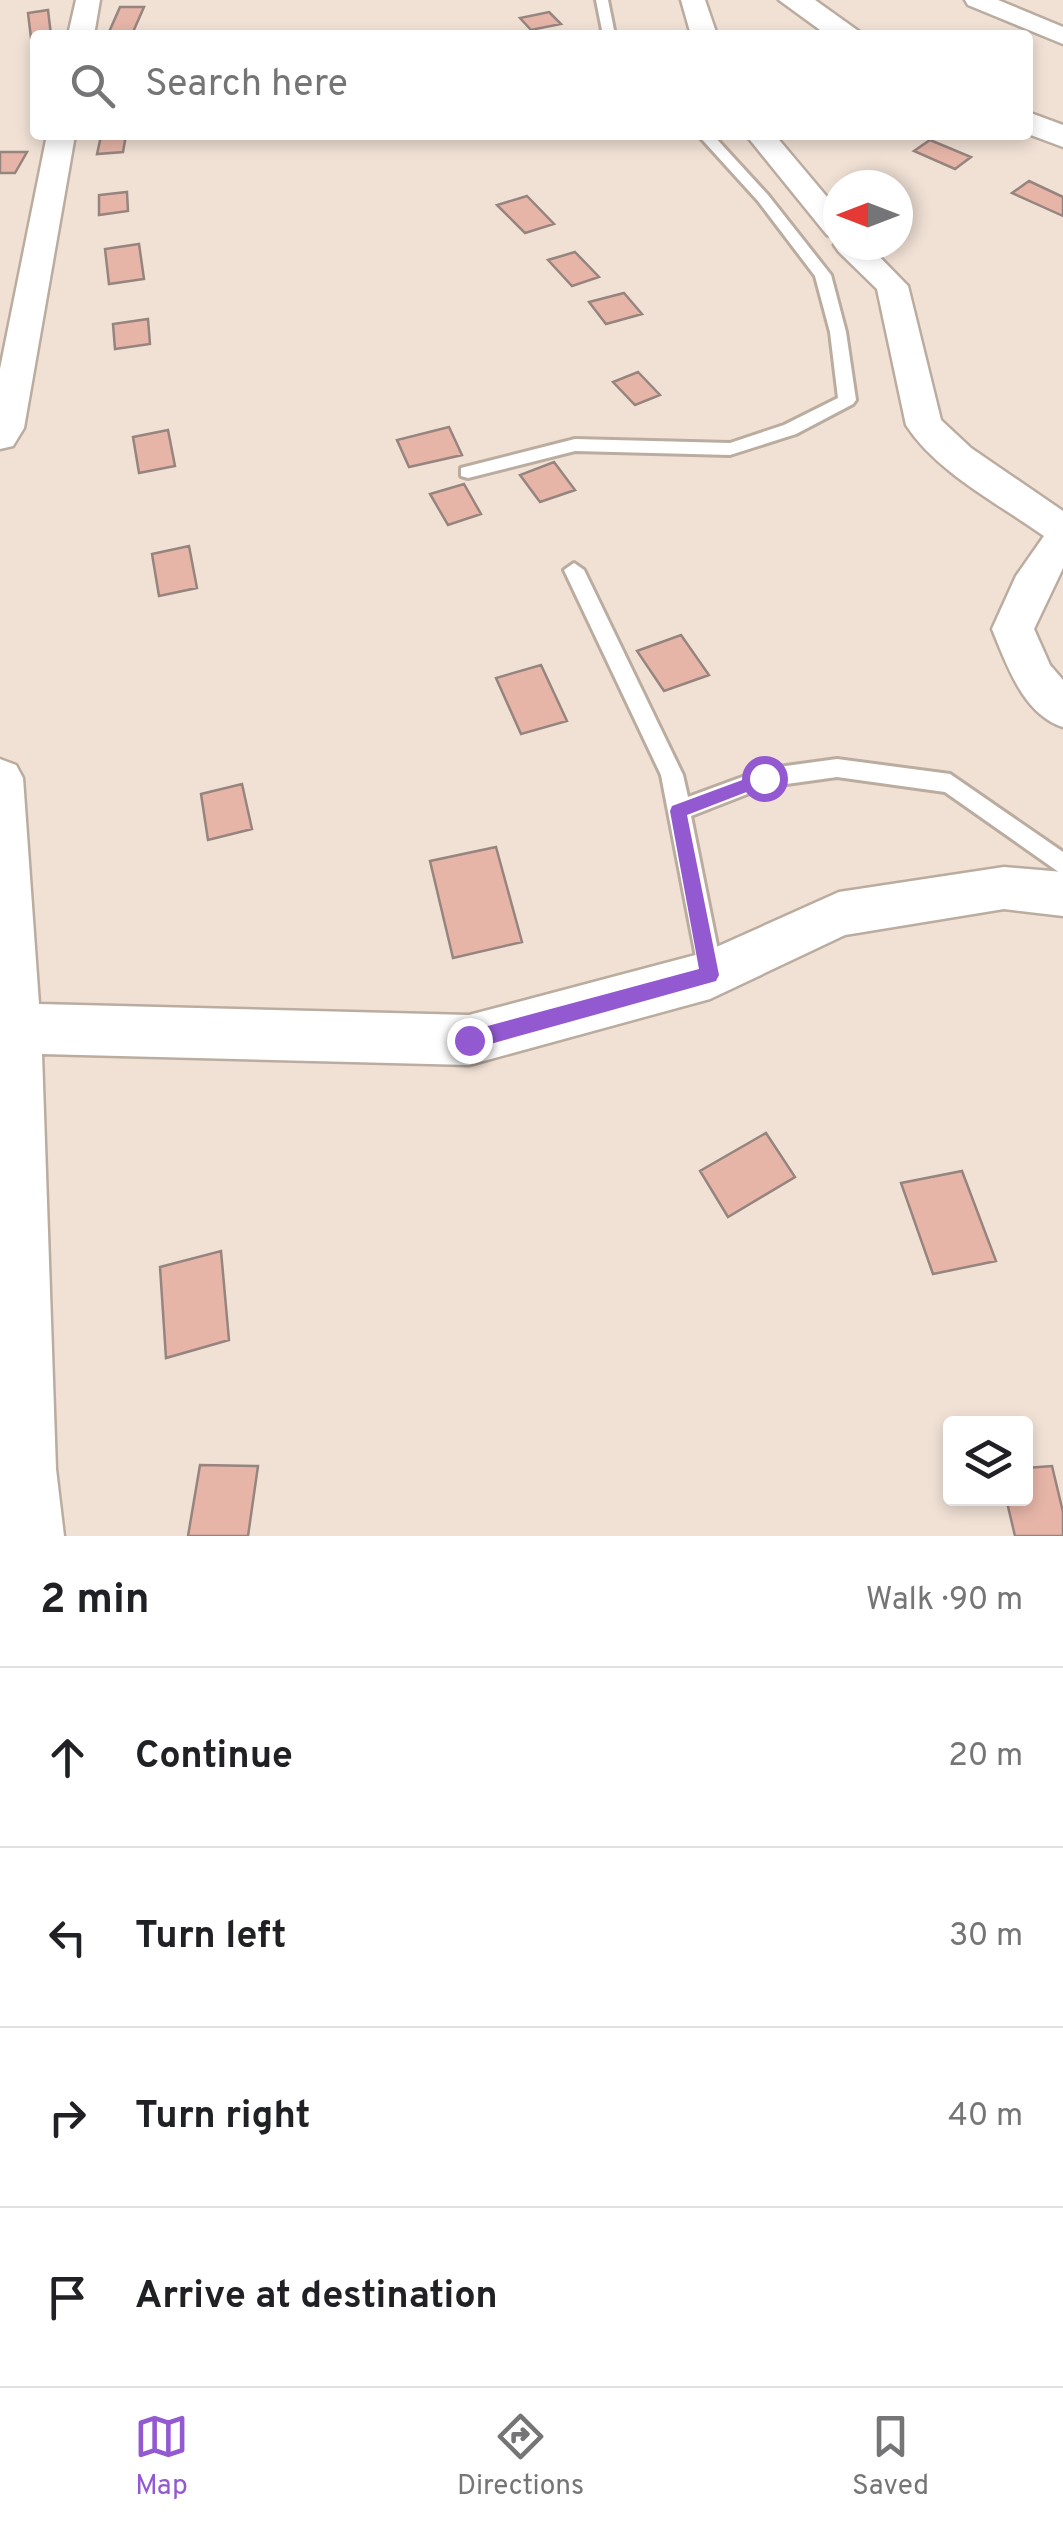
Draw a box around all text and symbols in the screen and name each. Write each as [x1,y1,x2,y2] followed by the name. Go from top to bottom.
[30,30,1033,140] search box
[65,58,120,113] icon: search
[145,61,348,110] text: Search here
[823,170,913,260] north arrow
[742,756,788,802] route start
[447,1018,493,1064] route end
[943,1416,1033,1506] map controls
[943,1416,1033,1506] button: layers
[40,1575,150,1628] text: 2 min
[866,1581,1023,1621] text: Walk · 90 m
[40,1730,95,1785] icon: ahead
[135,1733,293,1782] text: Continue
[948,1737,1023,1777] text: 20 m
[40,1910,95,1965] icon: left
[135,1913,287,1962] text: Turn left
[949,1917,1023,1957] text: 30 m
[40,2090,95,2145] icon: right
[135,2093,310,2142] text: Turn right
[948,2097,1023,2137] text: 40 m
[40,2270,95,2325] icon: arrive
[135,2273,498,2322] text: Arrive at destination
[134,2409,189,2505] tab: Map
[457,2409,584,2505] tab: Directions
[852,2409,929,2505] tab: Saved

